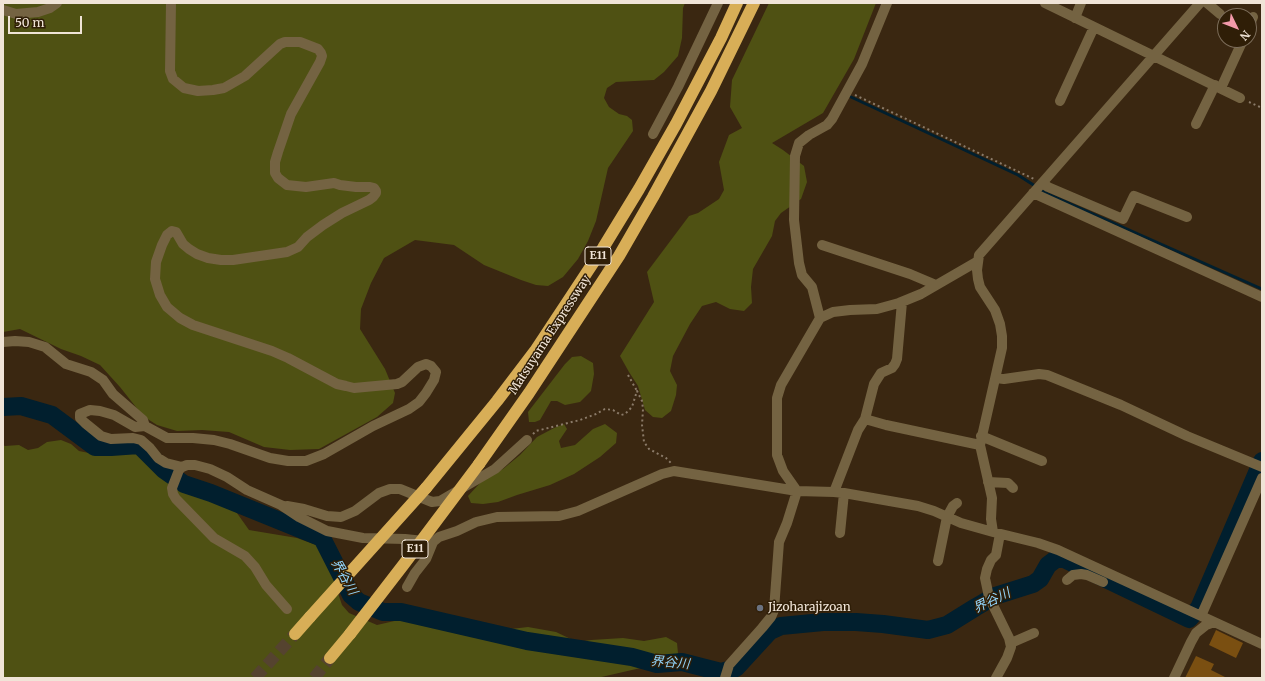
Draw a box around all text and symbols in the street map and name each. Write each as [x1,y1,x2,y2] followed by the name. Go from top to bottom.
[10,8,84,34] scale bar
[1217,8,1257,48] north arrow
[15,15,44,30] text: 50 m
[1237,28,1253,43] text: N
[585,247,611,265] road number: E11
[506,273,594,397] street label: Matsuyama Expressway
[402,540,428,558] road number: E11
[327,556,361,598] water label: 界谷川
[971,585,1013,617] water label: 界谷川
[768,601,851,615] place label: Jizoharajizoan
[755,603,765,613] marker: Jizoharajizoan
[650,654,690,672] water label: 界谷川

